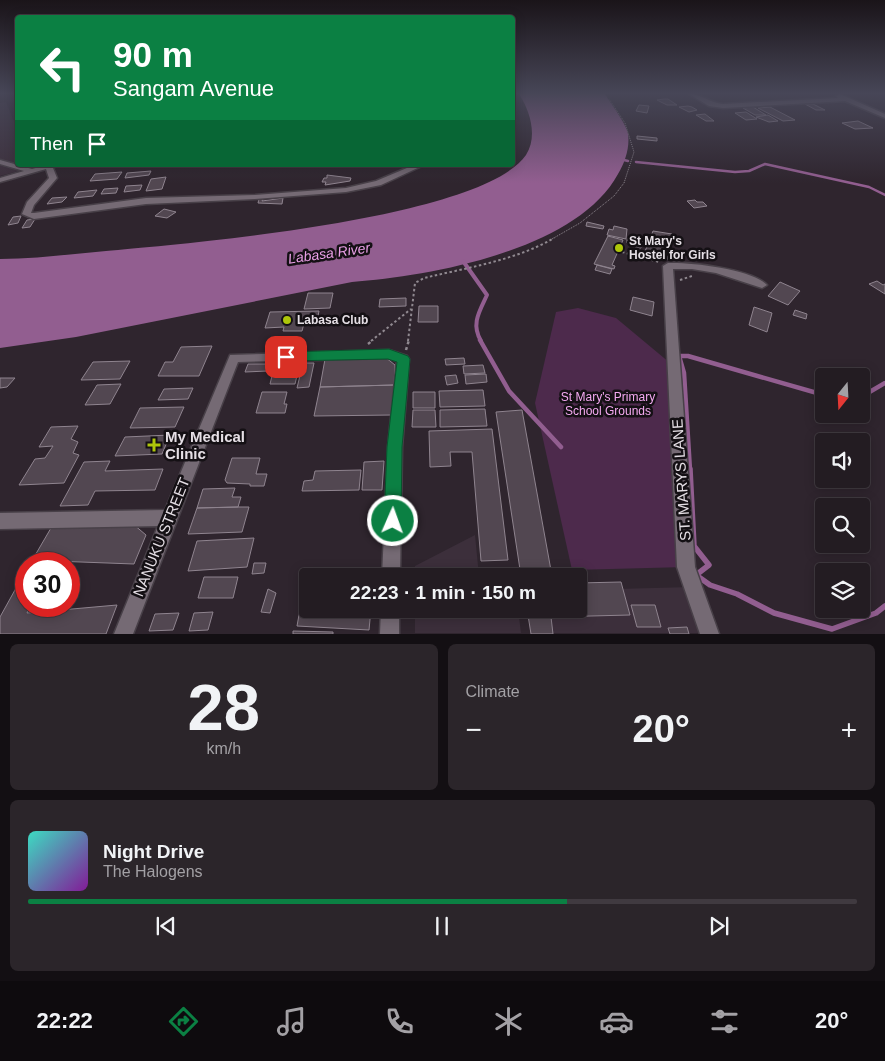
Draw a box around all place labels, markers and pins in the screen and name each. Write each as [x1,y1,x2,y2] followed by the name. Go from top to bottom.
[629,234,716,262] place label: St Mary's Hostel for Girls
[613,242,625,254] marker: St Mary's Hostel for Girls
[297,313,368,327] place label: Labasa Club
[281,314,293,326] marker: Labasa Club
[265,336,307,378] pin
[165,428,245,462] place label: My Medical Clinic
[147,438,161,452] marker: My Medical Clinic

